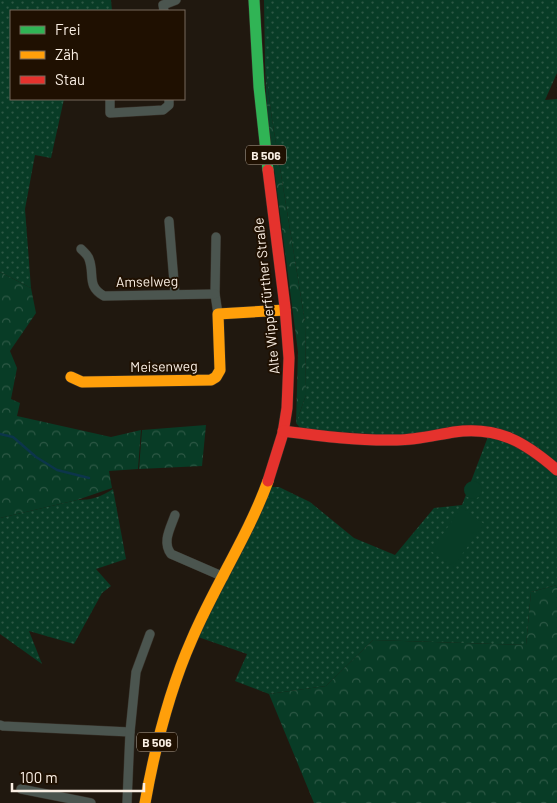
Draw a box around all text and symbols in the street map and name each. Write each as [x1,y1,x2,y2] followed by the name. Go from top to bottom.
[10,10,185,100] legend
[55,20,81,38] text: Frei
[55,45,79,63] text: Zäh
[55,70,85,88] text: Stau
[246,146,286,164] road number: B 506
[249,217,283,375] street label: Alte Wipperfürther Straße
[116,272,178,290] street label: Amselweg
[130,357,198,375] street label: Meisenweg
[137,732,177,752] road number: B 506
[12,760,145,792] scale bar
[20,768,58,786] text: 100 m

